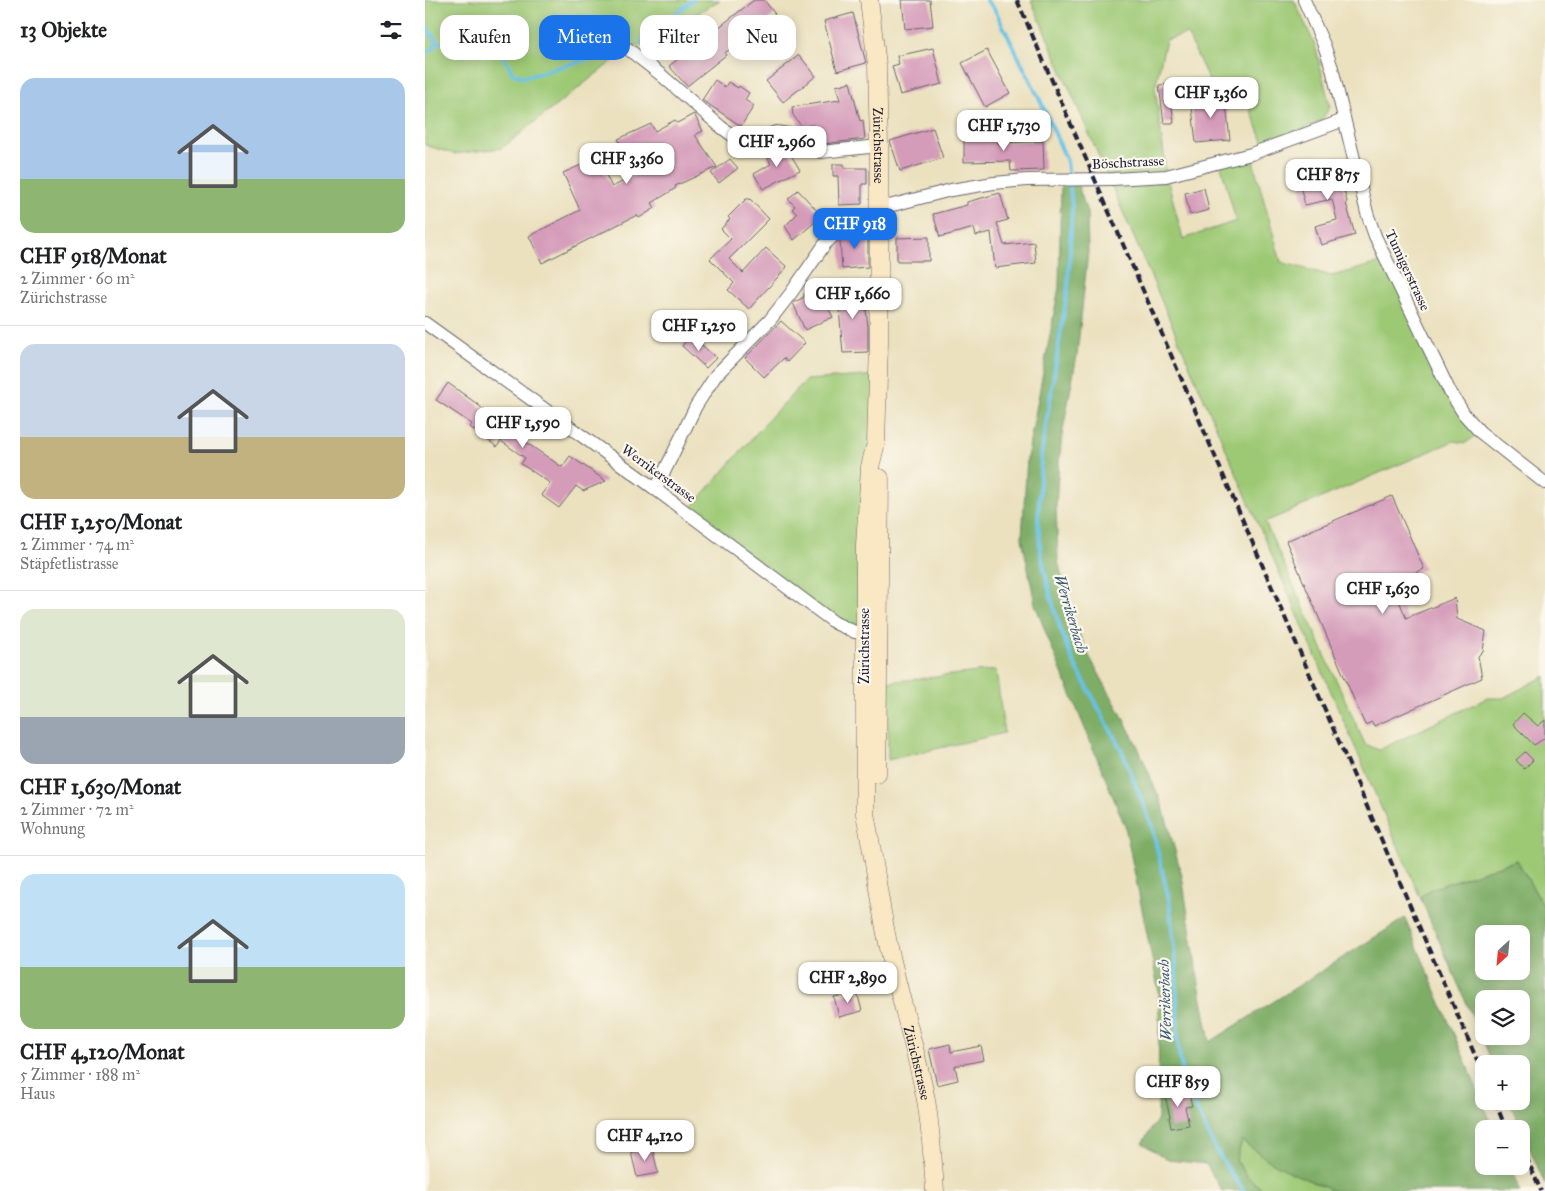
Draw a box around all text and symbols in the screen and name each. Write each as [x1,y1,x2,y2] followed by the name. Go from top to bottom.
[440,15,529,60] chip: Kaufen
[539,15,630,60] chip: Mieten
[640,15,718,60] chip: Filter
[728,15,796,60] chip: Neu
[377,16,405,44] icon: filters
[20,17,107,43] text: 13 Objekte
[1154,76,1268,119] pin: CHF 1,360
[1174,83,1248,102] text: CHF 1,360
[869,107,887,184] street label: Zürichstrasse
[947,110,1061,152] pin: CHF 1,730
[168,111,258,201] icon: home
[968,116,1040,135] text: CHF 1,730
[720,126,834,168] pin: CHF 2,960
[738,132,816,151] text: CHF 2,960
[570,142,684,185] pin: CHF 3,360
[590,149,664,168] text: CHF 3,360
[1091,152,1165,173] street label: Böschstrasse
[1282,158,1374,201] pin: CHF 875
[1296,165,1360,184] text: CHF 875
[809,208,901,250] pin: CHF 918
[824,214,886,233] text: CHF 918
[1381,227,1434,314] street label: Tumigerstrasse
[20,243,167,269] text: CHF 918/Monat
[20,269,135,288] text: 2 Zimmer · 60 m²
[796,278,910,320] pin: CHF 1,660
[816,284,890,303] text: CHF 1,660
[20,288,107,307] text: Zürichstrasse
[642,310,756,352] pin: CHF 1,250
[662,316,736,335] text: CHF 1,250
[168,376,258,466] icon: home
[466,406,580,449] pin: CHF 1,590
[486,413,560,432] text: CHF 1,590
[618,441,699,506] street label: Werrikerstrasse
[20,509,182,535] text: CHF 1,250/Monat
[20,535,134,554] text: 2 Zimmer · 74 m²
[20,554,118,573] text: Stäpfetlistrasse
[1326,572,1440,615] pin: CHF 1,630
[1051,573,1092,656] water label: Werrikerbach
[1346,579,1420,598] text: CHF 1,630
[856,608,873,684] street label: Zürichstrasse
[168,641,258,731] icon: home
[20,774,181,800] text: CHF 1,630/Monat
[20,800,134,819] text: 2 Zimmer · 72 m²
[20,819,85,838] text: Wohnung
[168,906,258,996] icon: home
[1475,925,1530,980] north arrow
[1475,925,1530,1175] map controls
[1155,958,1175,1041] water label: Werrikerbach
[791,962,905,1004] pin: CHF 2,890
[809,968,887,987] text: CHF 2,890
[1475,990,1530,1045] button: layers
[900,1024,934,1102] street label: Zürichstrasse
[20,1039,185,1065] text: CHF 4,120/Monat
[1475,1055,1530,1110] button: +
[20,1065,140,1084] text: 5 Zimmer · 188 m²
[1132,1066,1224,1108] pin: CHF 859
[1146,1072,1210,1091] text: CHF 859
[20,1084,55,1103] text: Haus
[588,1120,702,1162] pin: CHF 4,120
[1475,1120,1530,1175] button: −
[607,1126,683,1145] text: CHF 4,120

